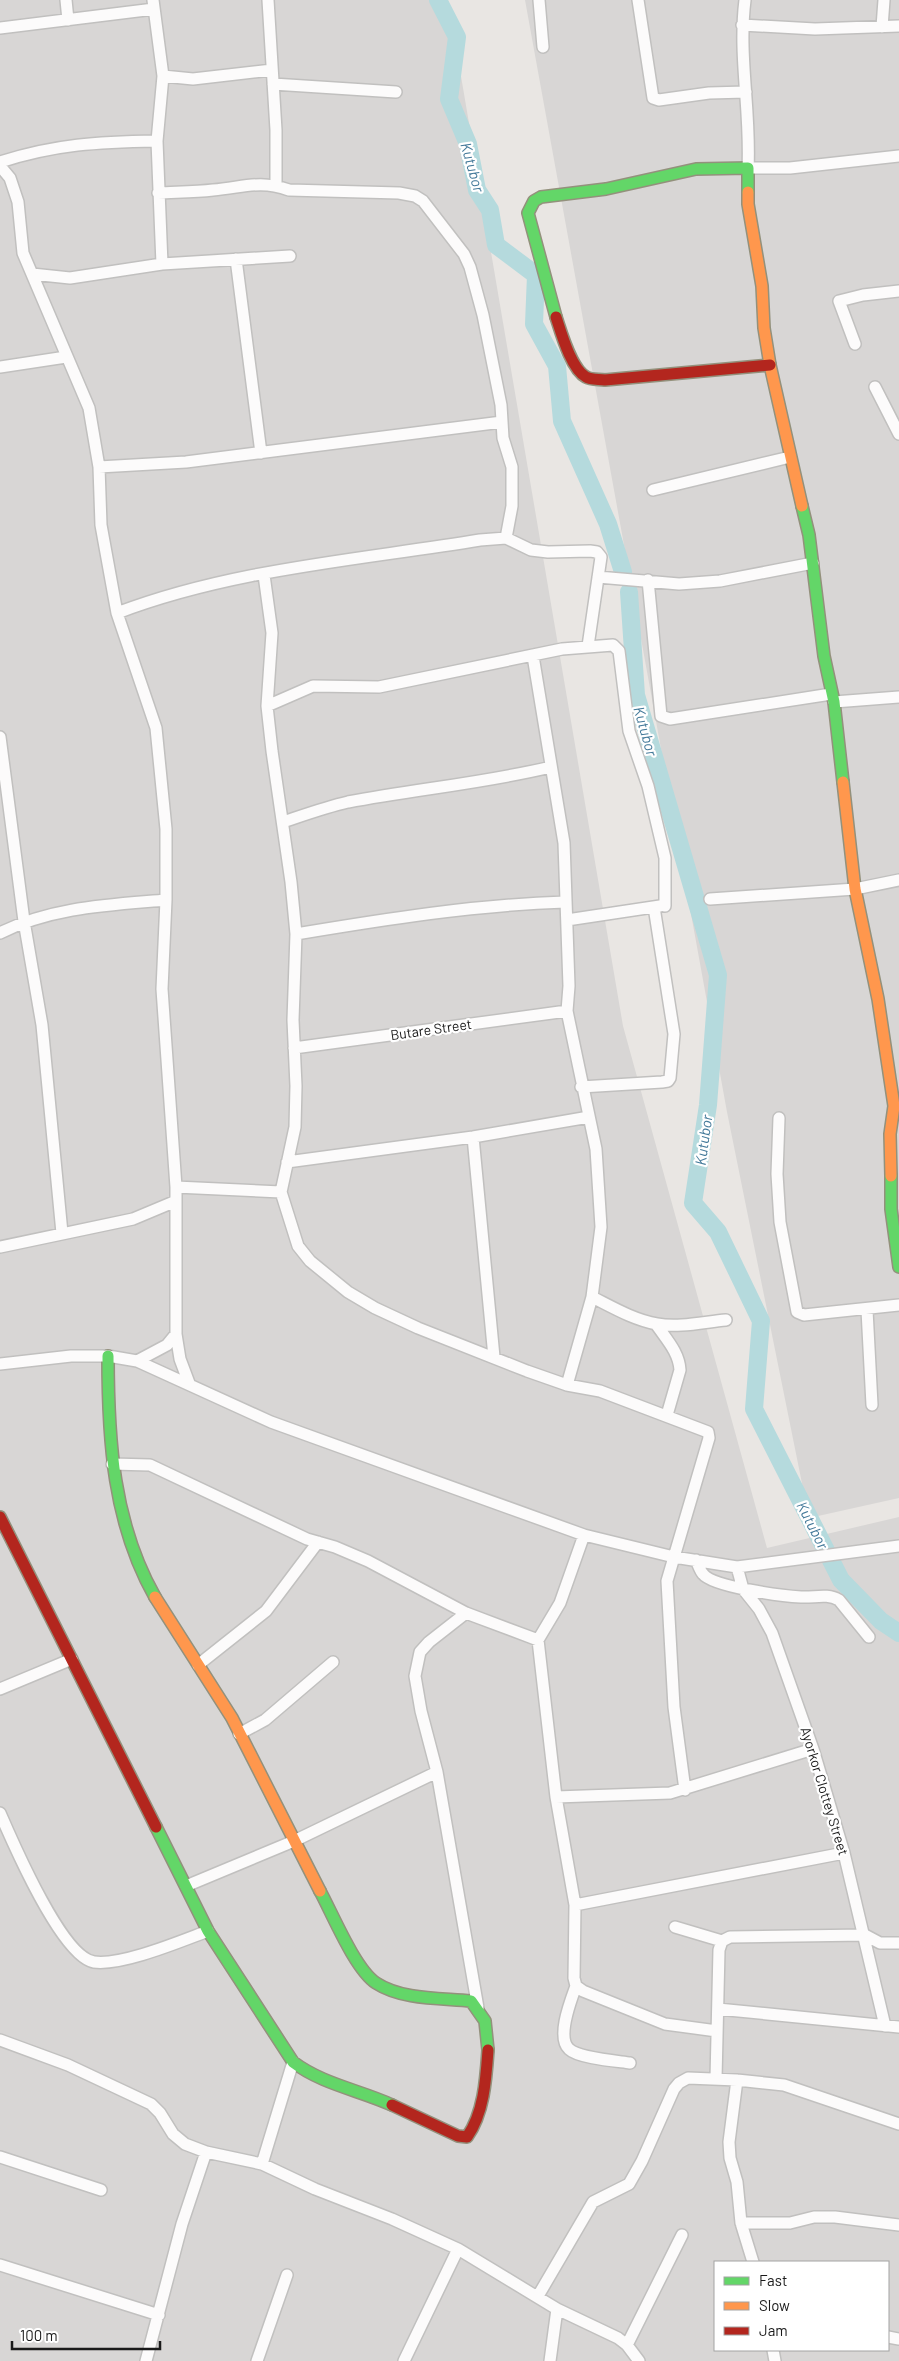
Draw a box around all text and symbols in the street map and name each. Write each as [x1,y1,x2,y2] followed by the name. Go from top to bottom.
[457,140,489,195] water label: Kutubor
[630,704,662,759] water label: Kutubor
[389,1015,473,1043] street label: Butare Street
[691,1113,716,1166] water label: Kutubor
[793,1498,833,1552] water label: Kutubor
[797,1725,853,1857] street label: Ayorkor Clottey Street
[714,2261,889,2351] legend
[759,2271,787,2289] text: Fast
[759,2296,790,2314] text: Slow
[12,2318,160,2350] scale bar
[759,2321,788,2339] text: Jam
[20,2326,58,2344] text: 100 m

